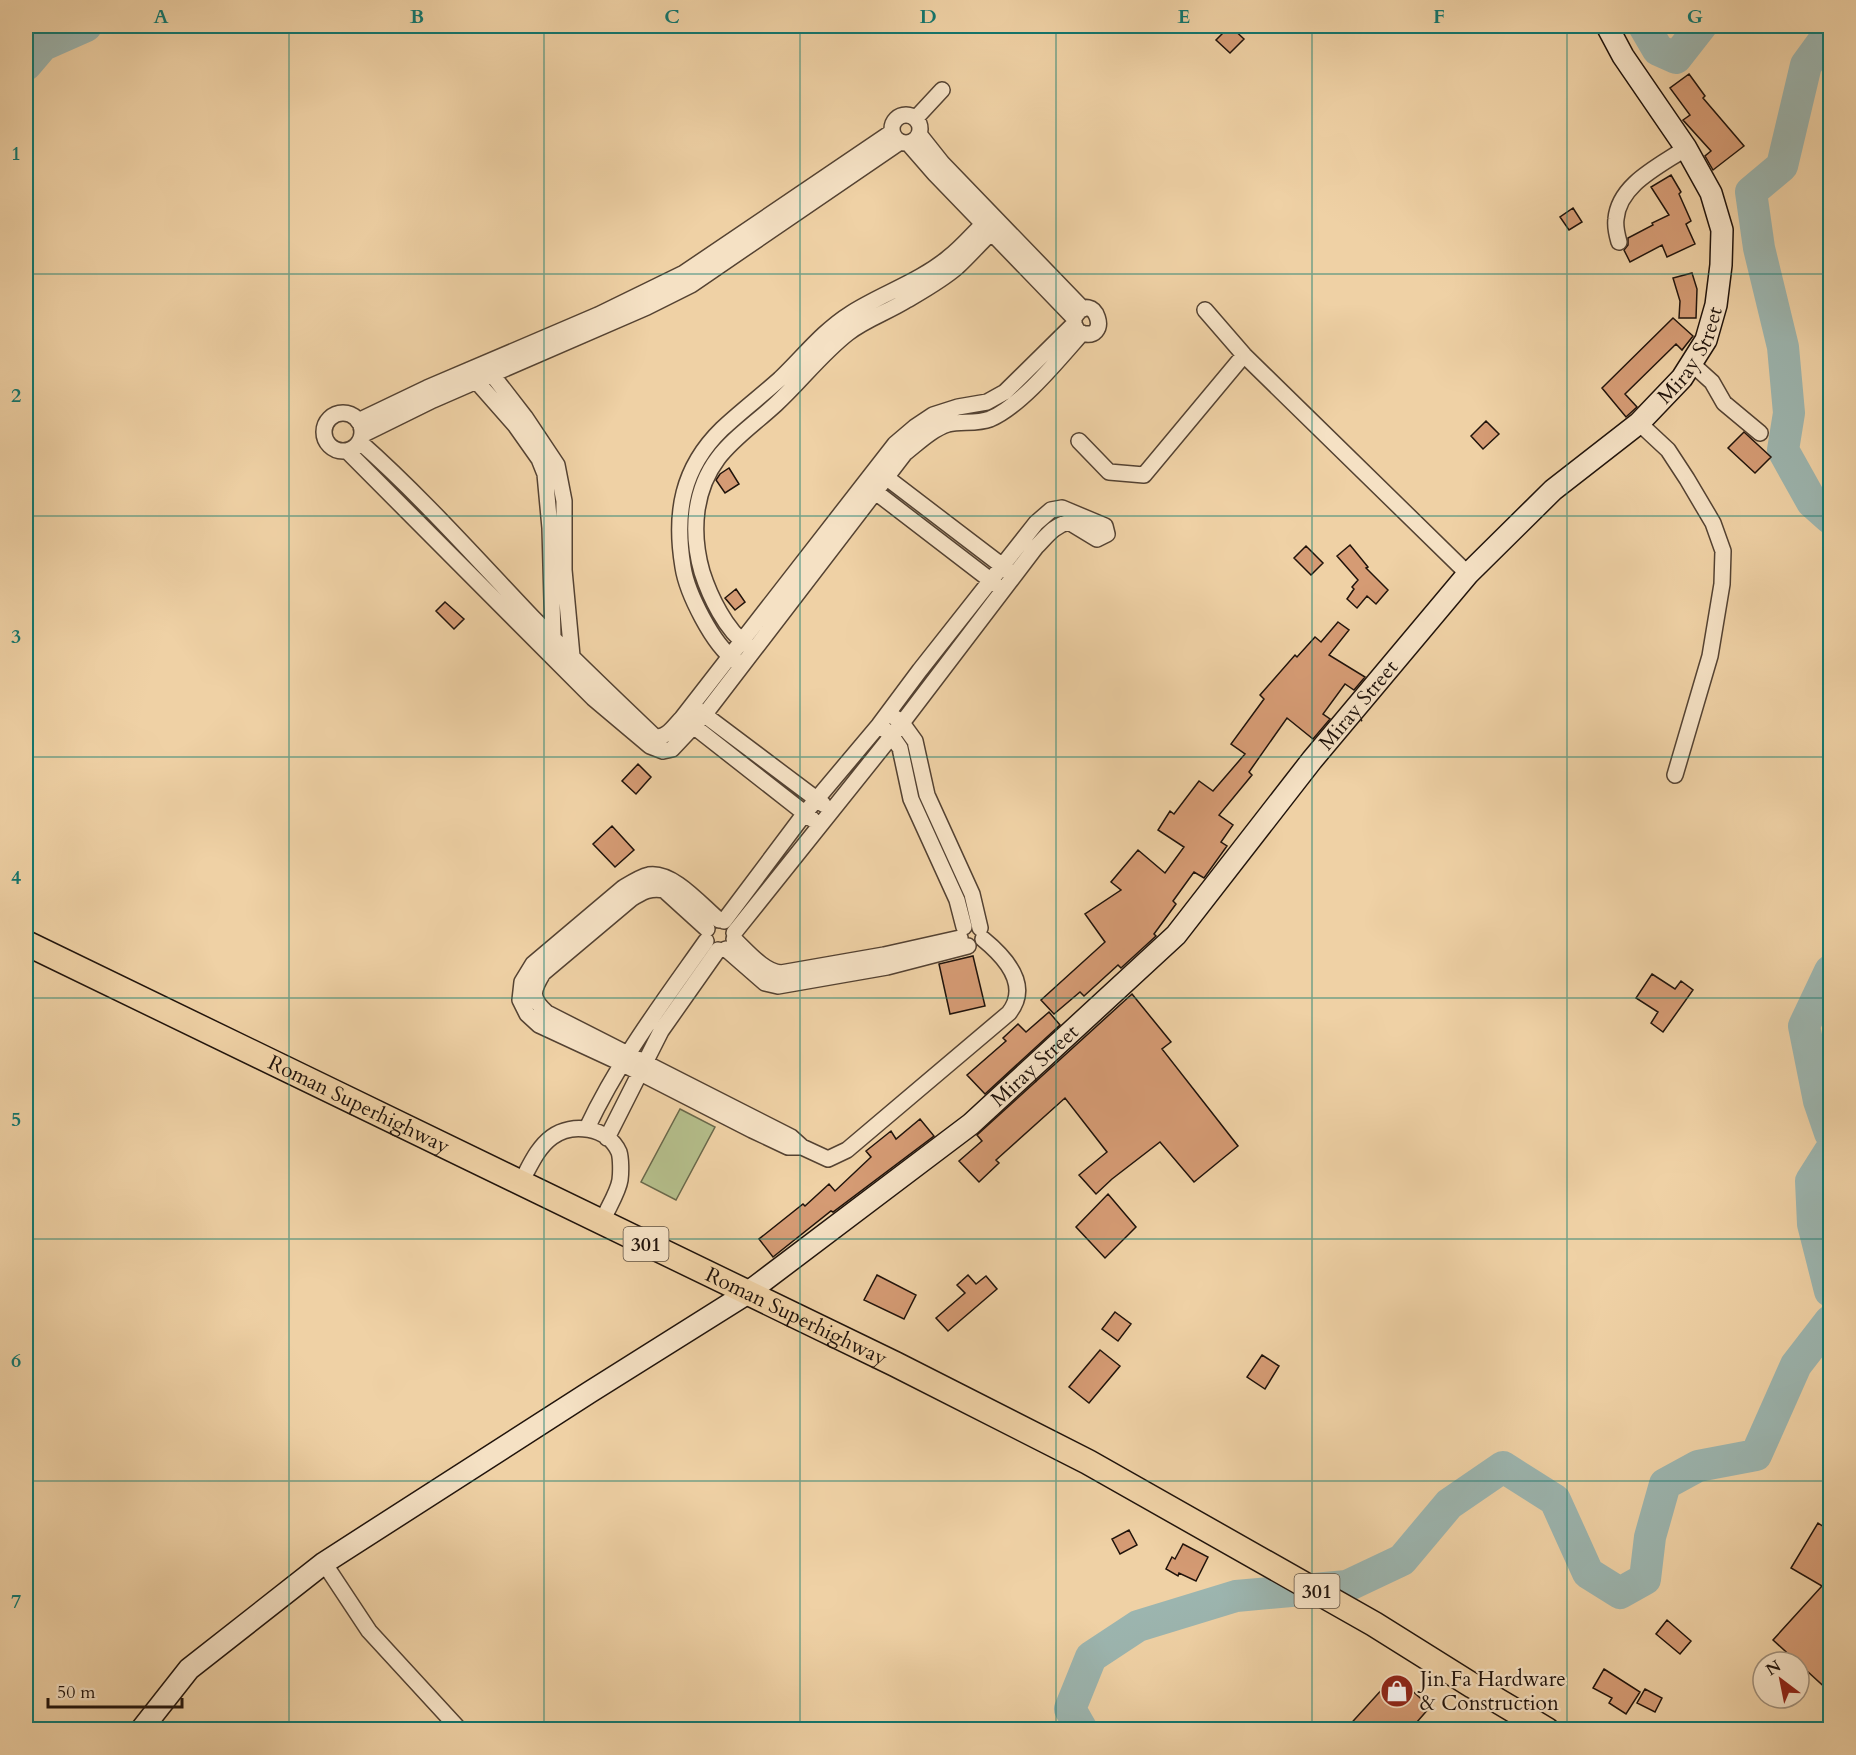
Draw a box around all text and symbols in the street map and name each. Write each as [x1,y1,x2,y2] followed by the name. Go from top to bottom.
[153,3,169,30] text: A
[410,3,424,30] text: B
[664,3,680,30] text: C
[919,3,937,30] text: D
[1178,3,1190,30] text: E
[1433,3,1445,30] text: F
[1687,3,1703,30] text: G
[11,140,21,167] text: 1
[1651,303,1730,410] street label: Miray Street
[11,382,21,409] text: 2
[11,623,21,650] text: 3
[1312,654,1405,757] street label: Miray Street
[11,864,21,891] text: 4
[985,1018,1085,1114] street label: Miray Street
[263,1048,454,1161] street label: Roman Superhighway
[11,1106,21,1133] text: 5
[624,1227,668,1261] road number: 301
[700,1260,892,1373] street label: Roman Superhighway
[11,1347,21,1374] text: 6
[1294,1574,1340,1608] road number: 301
[11,1588,21,1615] text: 7
[1751,1650,1811,1710] north arrow
[1762,1655,1785,1681] text: N
[1417,1665,1566,1718] place label: Jin Fa Hardware & Construction
[48,1671,182,1709] scale bar
[1379,1673,1415,1709] shop icon: Jin Fa Hardware & Construction
[57,1680,96,1705] text: 50 m

